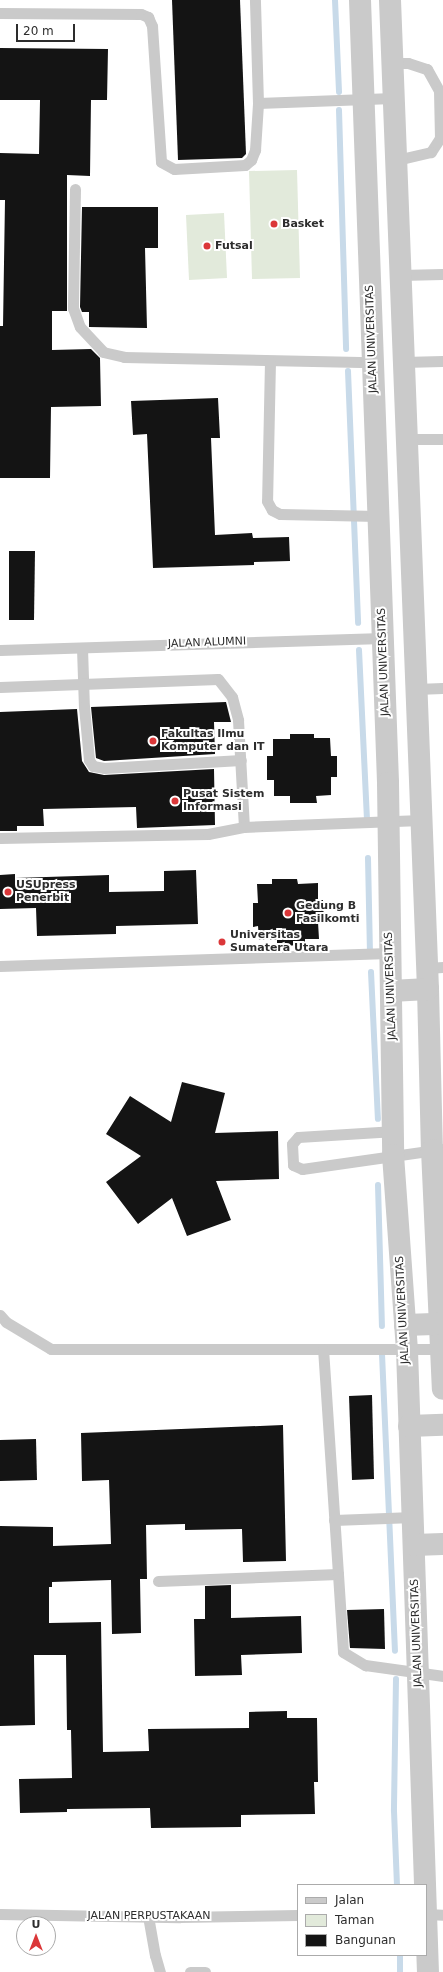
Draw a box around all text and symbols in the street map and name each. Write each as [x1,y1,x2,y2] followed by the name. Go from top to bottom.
[18,16,77,42] scale bar
[23,24,54,38] text: 20 m
[282,217,324,231] place label: Basket
[269,219,279,229] marker: Basket
[215,239,253,253] place label: Futsal
[202,241,212,251] marker: Futsal
[364,285,380,393] street label: JALAN UNIVERSITAS
[376,608,392,716] street label: JALAN UNIVERSITAS
[168,635,246,651] street label: JALAN ALUMNI
[161,728,265,754] place label: Fakultas Ilmu Komputer dan IT
[148,736,158,746] marker: Fakultas Ilmu Komputer dan IT
[183,788,264,814] place label: Pusat Sistem Informasi
[170,796,180,806] marker: Pusat Sistem Informasi
[16,879,76,905] place label: USUpress Penerbit
[3,887,13,897] marker: USUpress Penerbit
[296,900,359,926] place label: Gedung B Fasilkomti
[283,908,293,918] marker: Gedung B Fasilkomti
[230,929,328,955] place label: Universitas Sumatera Utara
[383,932,399,1040] street label: JALAN UNIVERSITAS
[217,937,227,947] marker: Universitas Sumatera Utara
[394,1256,412,1364] street label: JALAN UNIVERSITAS
[409,1579,425,1687] street label: JALAN UNIVERSITAS
[297,1884,427,1956] legend
[335,1893,364,1907] text: Jalan
[87,1909,211,1923] street label: JALAN PERPUSTAKAAN
[335,1913,374,1927] text: Taman
[16,1916,56,1956] north arrow
[32,1918,40,1931] text: U
[335,1933,396,1947] text: Bangunan

